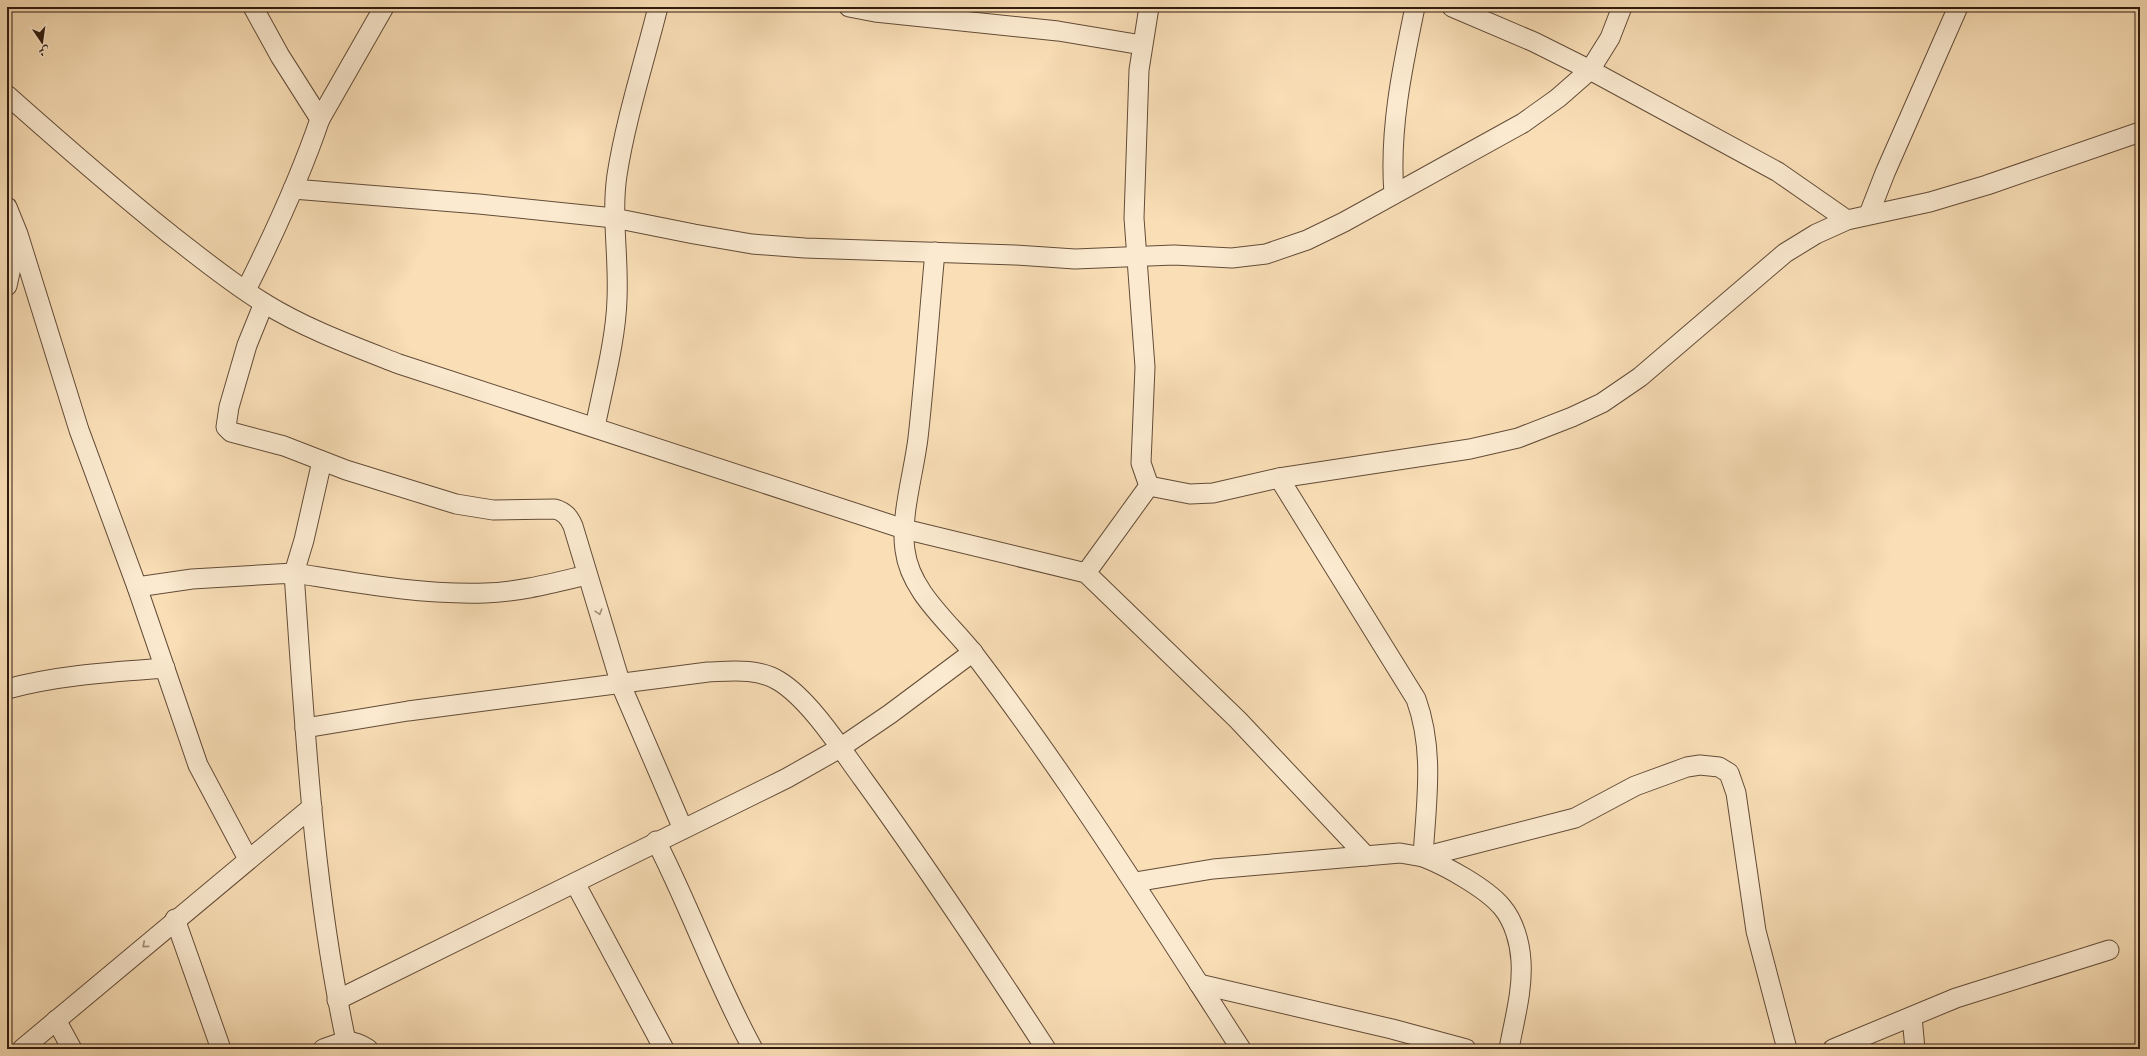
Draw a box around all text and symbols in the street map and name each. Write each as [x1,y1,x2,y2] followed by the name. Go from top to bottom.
[22,22,62,62] north arrow
[37,44,51,60] text: ش
[594,608,603,615] one-way arrow
[142,940,150,947] one-way arrow

